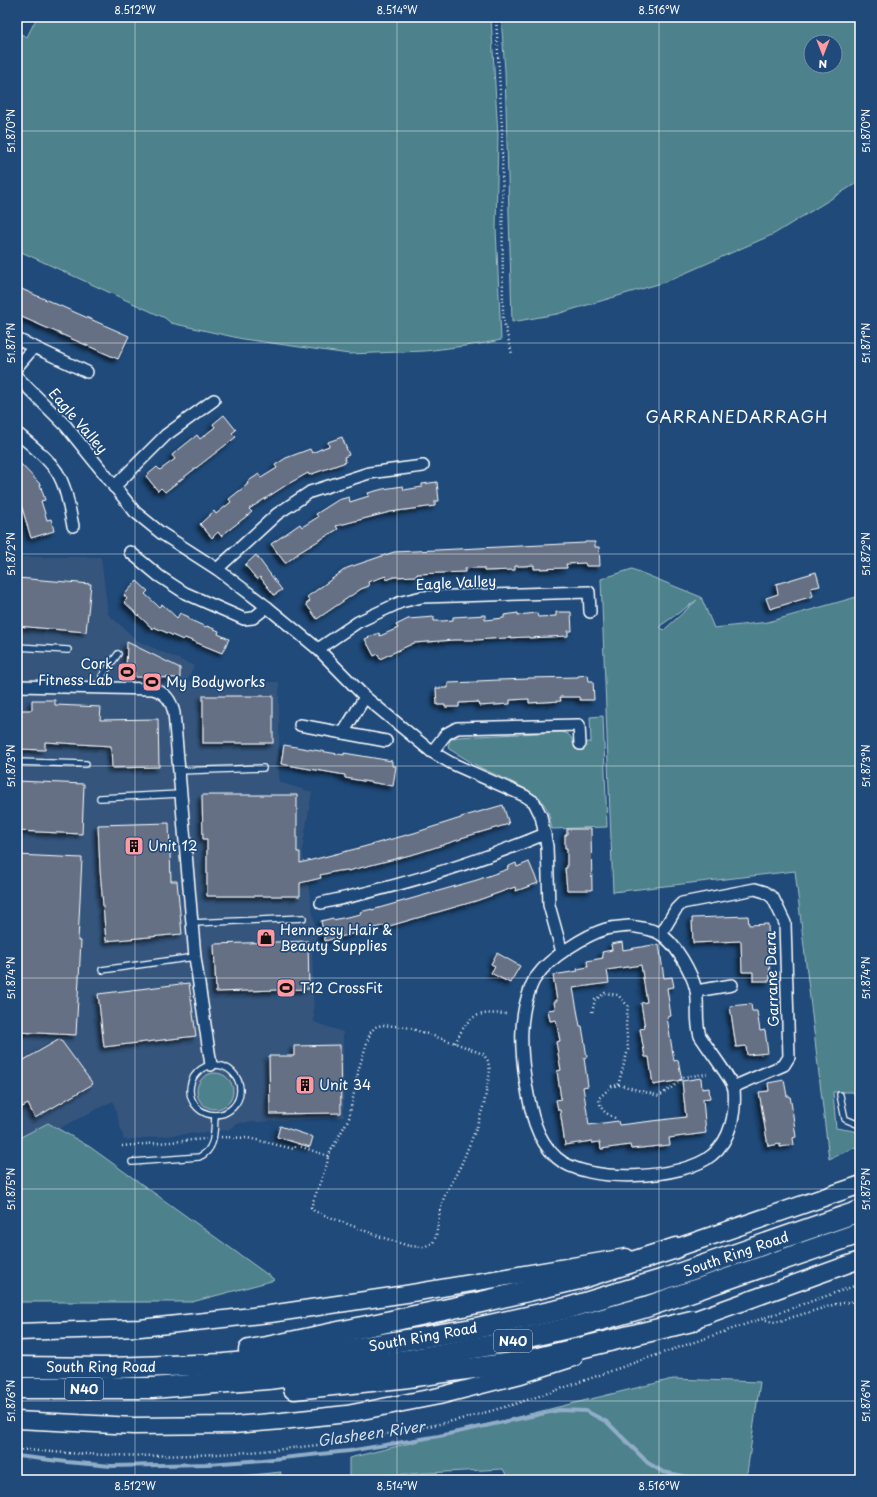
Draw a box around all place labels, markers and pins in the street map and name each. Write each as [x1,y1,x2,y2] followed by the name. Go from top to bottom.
[38,653,113,690] place label: Cork Fitness Lab
[116,661,138,683] sports icon: Cork Fitness Lab
[141,671,163,693] sports icon: My Bodyworks
[166,671,265,692] place label: My Bodyworks
[123,835,145,857] building icon: Unit 12
[148,835,198,856] place label: Unit 12
[280,919,393,956] place label: Hennessy Hair & Beauty Supplies
[255,927,277,949] shop icon: Hennessy Hair & Beauty Supplies
[275,977,297,999] sports icon: T12 CrossFit
[300,977,383,998] place label: T12 CrossFit
[294,1074,316,1096] building icon: Unit 34
[319,1074,371,1095] place label: Unit 34

